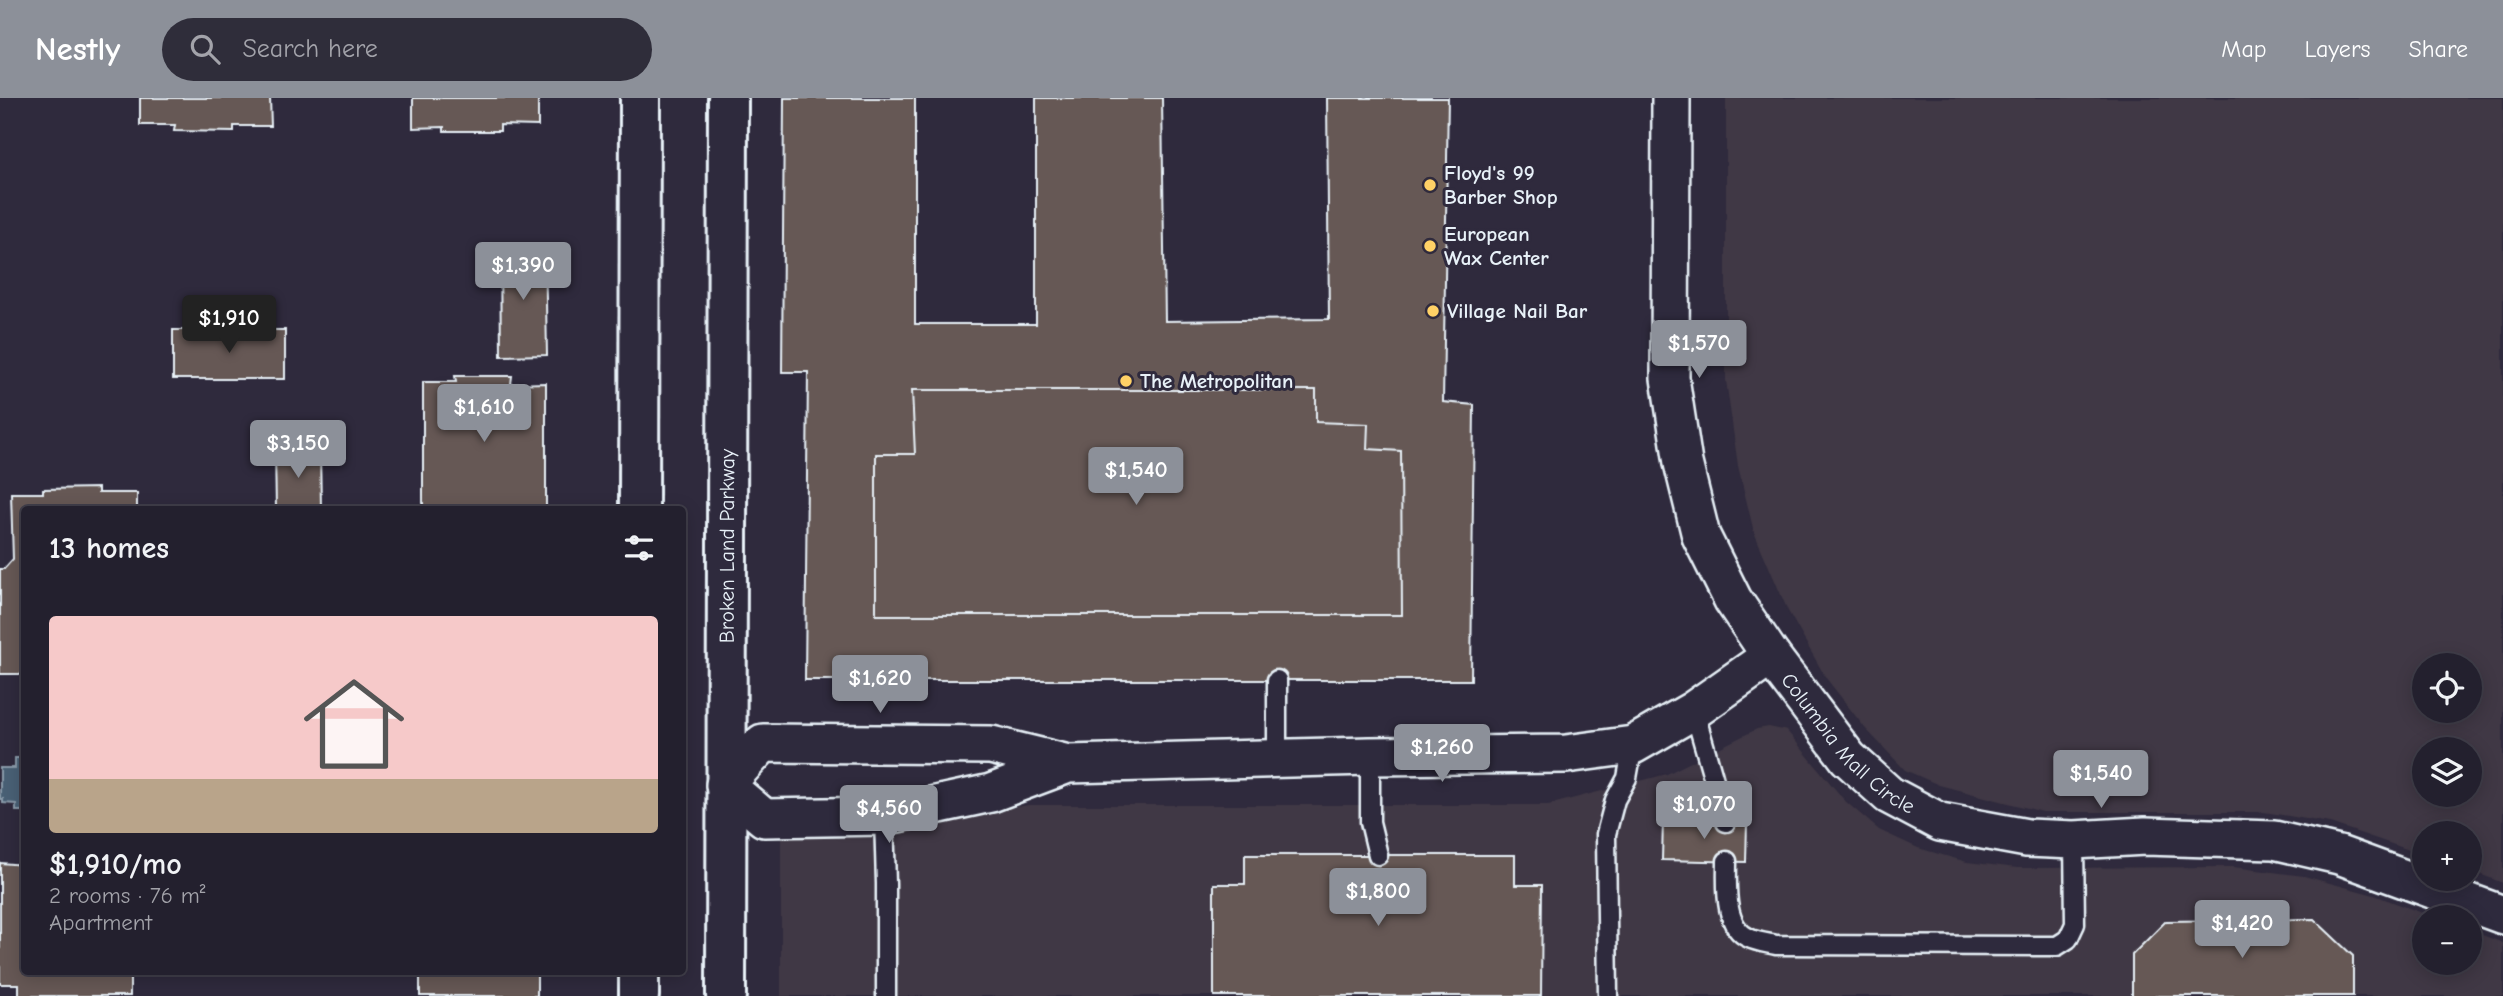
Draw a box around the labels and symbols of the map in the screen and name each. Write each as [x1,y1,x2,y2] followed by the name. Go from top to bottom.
[1444,161,1558,209] place label: Floyd's 99 Barber Shop
[1422,177,1438,193] marker: Floyd's 99 Barber Shop
[1444,222,1549,270] place label: European Wax Center
[1422,238,1438,254] marker: European Wax Center
[466,242,580,302] pin: $1,390
[172,296,286,355] pin: $1,910
[1447,299,1588,323] place label: Village Nail Bar
[1425,303,1441,319] marker: Village Nail Bar
[1642,320,1756,380] pin: $1,570
[1140,369,1293,393] place label: The Metropolitan
[1118,373,1134,389] marker: The Metropolitan
[427,384,541,444] pin: $1,610
[241,420,355,480] pin: $3,150
[715,448,739,643] street label: Broken Land Parkway
[1079,448,1193,507] pin: $1,540
[823,656,937,715] pin: $1,620
[1776,668,1919,818] street label: Columbia Mall Circle
[1385,724,1499,784] pin: $1,260
[2044,750,2158,810] pin: $1,540
[1647,782,1761,841] pin: $1,070
[832,786,946,845] pin: $4,560
[1321,868,1435,928] pin: $1,800
[2185,900,2299,960] pin: $1,420

